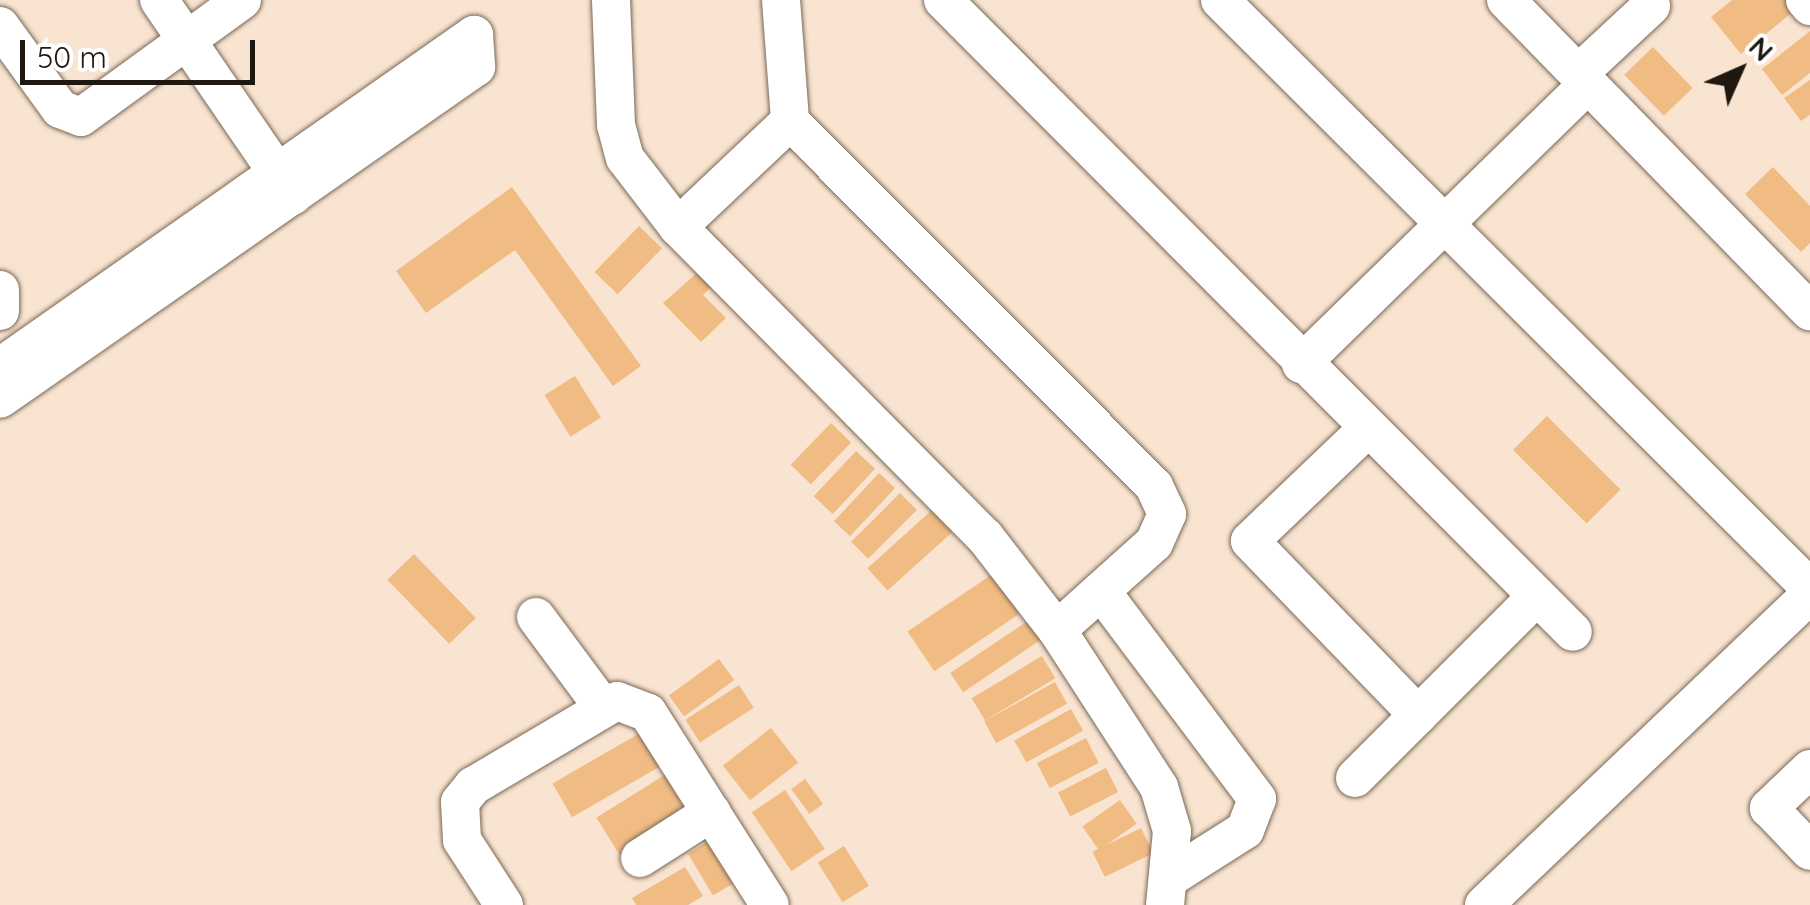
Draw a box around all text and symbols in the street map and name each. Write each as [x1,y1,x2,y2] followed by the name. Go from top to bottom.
[25,20,260,82] scale bar
[1690,20,1790,120] north arrow
[1742,29,1781,68] text: N
[37,38,107,76] text: 50 m

